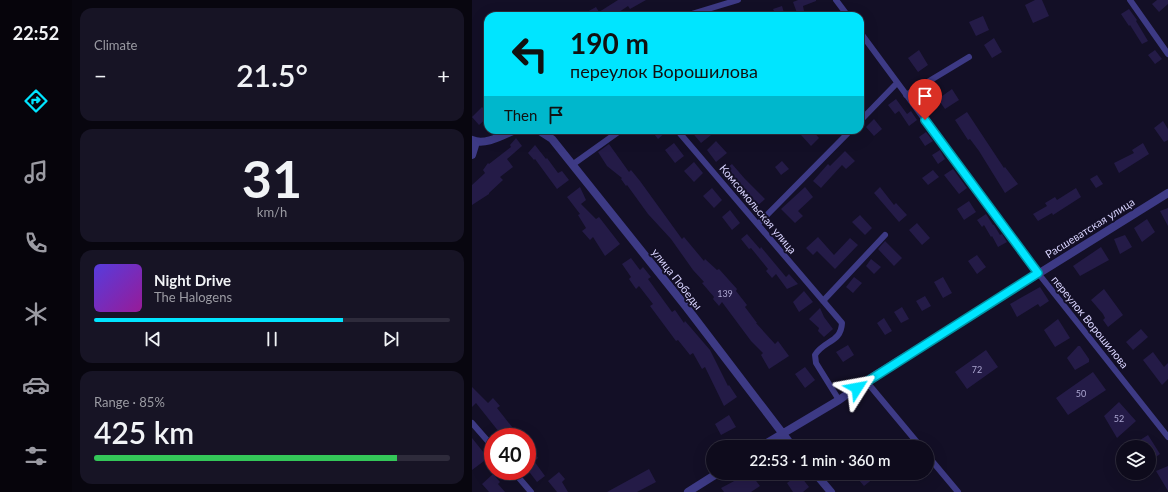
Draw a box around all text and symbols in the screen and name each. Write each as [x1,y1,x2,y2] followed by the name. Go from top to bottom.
[13,22,59,44] text: 22:52
[570,26,649,60] text: 190 m
[504,28,556,80] icon: left
[94,37,137,53] text: Climate
[236,57,308,93] text: 21.5°
[570,60,758,82] text: переулок Ворошилова
[94,62,107,89] text: −
[437,62,450,89] text: +
[908,79,942,120] pin
[914,85,936,107] icon: arrive
[22,87,50,115] icon: directions
[545,104,567,126] icon: arrive
[504,106,537,124] text: Then
[242,147,302,209] text: 31
[22,158,50,186] icon: music
[717,161,800,256] street label: Комсомольская улица
[1043,195,1137,260] street label: Расшеватская улица
[257,204,287,220] text: km/h
[22,229,50,257] icon: phone
[650,246,705,312] street label: улица Победы
[154,271,231,289] text: Night Drive
[1049,273,1132,370] street label: переулок Ворошилова
[717,288,733,299] house number: 139
[154,289,232,305] text: The Halogens
[22,300,50,328] icon: climate
[142,328,164,350] icon: previous
[261,328,283,350] icon: pause
[380,328,402,350] icon: next
[972,364,982,375] house number: 72
[836,367,878,409] position arrow
[22,371,50,399] icon: car
[1076,388,1086,399] house number: 50
[94,394,165,410] text: Range · 85%
[1114,413,1124,424] house number: 52
[94,414,194,450] text: 425 km
[484,428,536,480] speed limit sign: 40
[1116,440,1156,480] map controls
[1116,440,1156,480] button: layers
[22,442,50,470] icon: filters
[750,451,890,469] text: 22:53 · 1 min · 360 m

